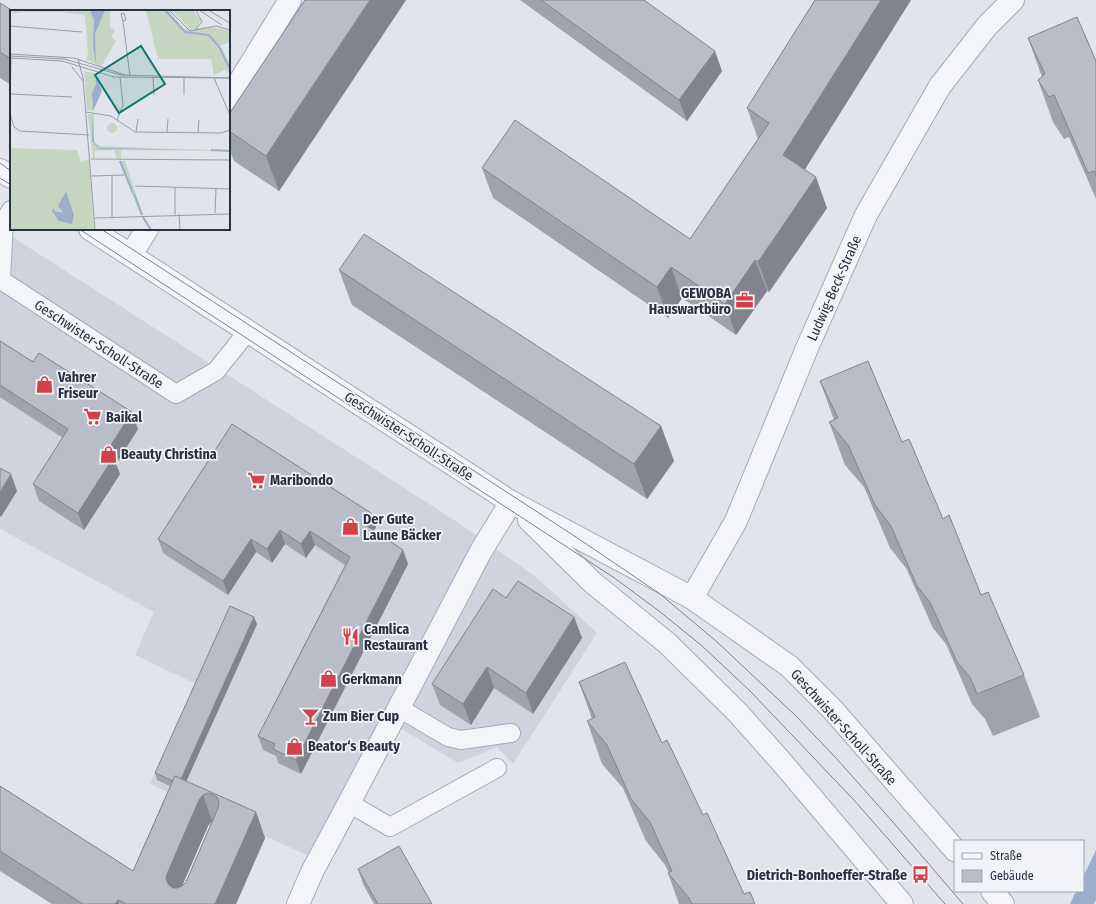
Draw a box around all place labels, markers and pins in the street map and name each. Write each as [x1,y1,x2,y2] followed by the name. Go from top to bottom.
[649,285,732,318] place label: GEWOBA Hauswartbüro
[734,291,754,311] office icon: GEWOBA Hauswartbüro
[57,369,99,402] place label: Vahrer Friseur
[35,375,55,395] shop icon: Vahrer Friseur
[83,407,103,427] supermarket icon: Baikal
[106,409,142,426] place label: Baikal
[98,444,118,464] shop icon: Beauty Christina
[121,446,217,463] place label: Beauty Christina
[247,470,267,490] supermarket icon: Maribondo
[270,472,334,489] place label: Maribondo
[363,511,442,544] place label: Der Gute Laune Bäcker
[340,517,360,537] shop icon: Der Gute Laune Bäcker
[364,621,429,654] place label: Camlica Restaurant
[341,627,361,647] restaurant icon: Camlica Restaurant
[319,669,339,689] shop icon: Gerkmann
[342,671,402,688] place label: Gerkmann
[300,706,320,726] bar icon: Zum Bier Cup
[323,708,399,725] place label: Zum Bier Cup
[285,736,305,756] shop icon: Beator‘s Beauty
[308,738,400,755] place label: Beator‘s Beauty
[910,865,930,885] bus stop icon: Dietrich-Bonhoeffer-Straße
[747,867,907,884] place label: Dietrich-Bonhoeffer-Straße

